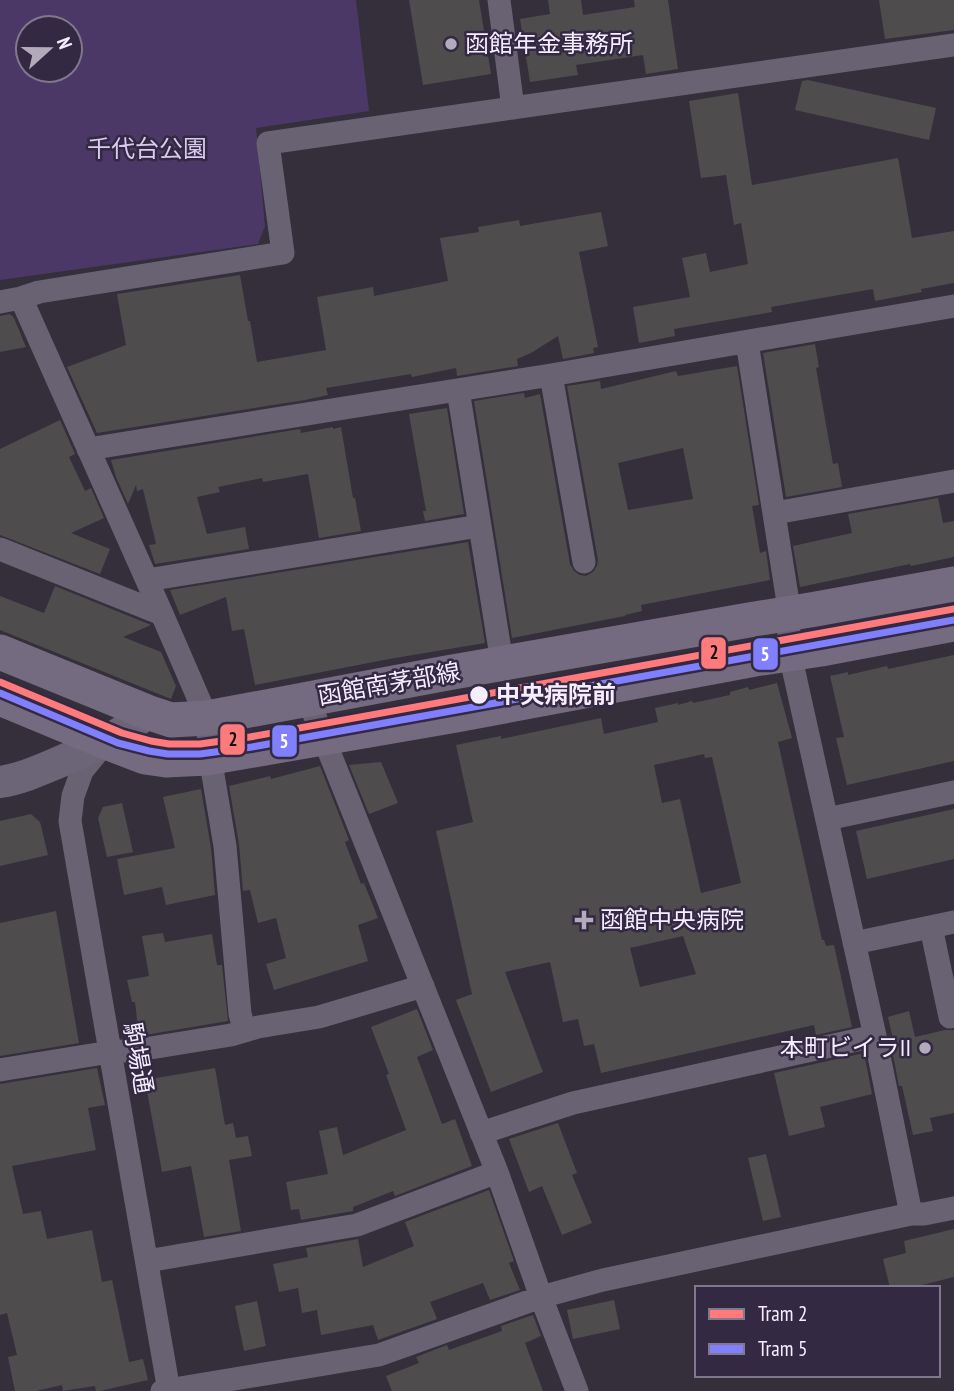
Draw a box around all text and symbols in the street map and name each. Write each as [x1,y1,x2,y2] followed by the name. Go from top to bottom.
[14,14,84,84] north arrow
[465,28,633,59] place label: 函館年金事務所
[52,34,78,52] text: N
[443,36,459,52] marker: 函館年金事務所
[87,133,207,164] park label: 千代台公園
[700,636,727,670] line badge: 2
[752,637,779,671] line badge: 5
[709,640,719,664] text: 2
[760,642,770,666] text: 5
[315,656,463,711] street label: 函館南茅部線
[496,679,616,710] place label: 中央病院前
[468,684,490,706] marker: 中央病院前
[219,723,246,756] line badge: 2
[271,724,298,758] line badge: 5
[228,727,238,751] text: 2
[279,729,289,753] text: 5
[600,904,744,935] place label: 函館中央病院
[574,910,594,930] marker: 函館中央病院
[117,1020,160,1096] street label: 駒場通
[780,1032,911,1063] place label: 本町ビイラII
[917,1040,933,1056] marker: 本町ビイラII
[695,1286,940,1377] legend
[758,1300,807,1327] text: Tram 2
[758,1335,807,1362] text: Tram 5

